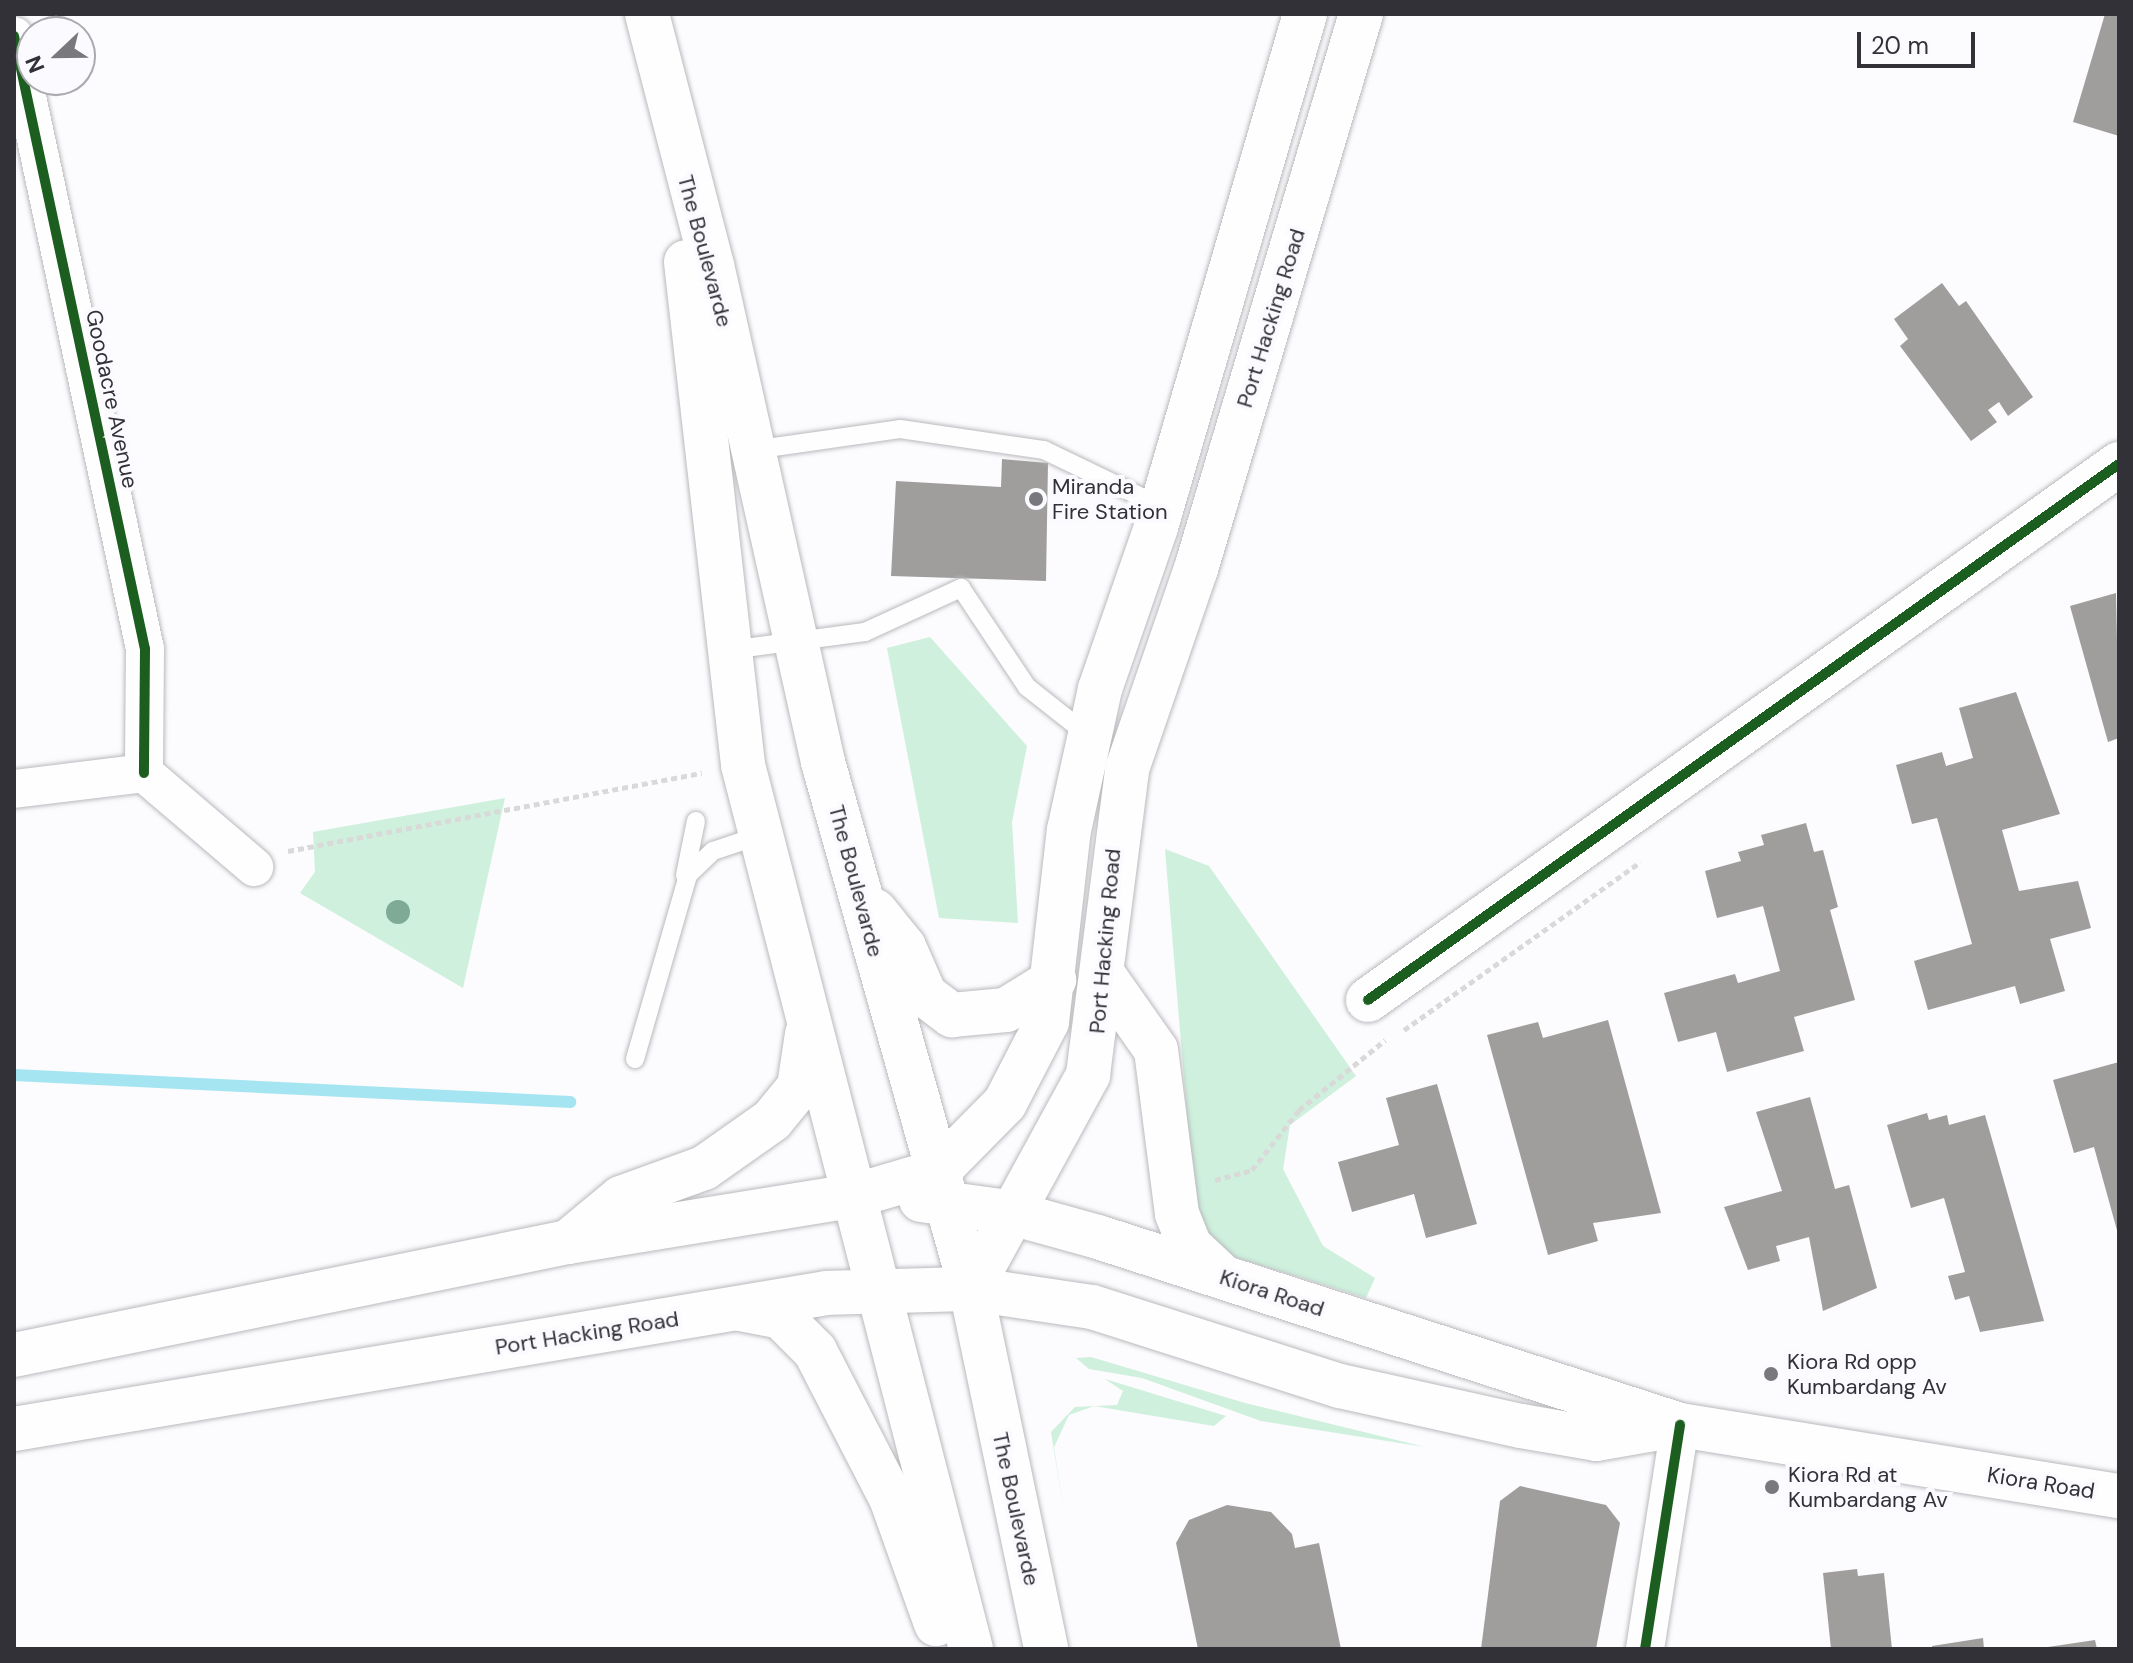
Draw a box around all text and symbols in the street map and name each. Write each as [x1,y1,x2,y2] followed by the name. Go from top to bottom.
[16,16,96,96] north arrow
[1861,16,1979,66] scale bar
[1871,30,1929,61] text: 20 m
[19,52,52,77] text: N
[672,172,738,330] street label: The Boulevarde
[1231,225,1311,411] street label: Port Hacking Road
[80,307,144,491] street label: Goodacre Avenue
[1052,473,1168,524] place label: Miranda Fire Station
[1027,490,1045,508] marker: Miranda Fire Station
[823,802,889,960] street label: The Boulevarde
[1084,847,1126,1035] street label: Port Hacking Road
[1216,1264,1328,1322] street label: Kiora Road
[493,1305,681,1361] street label: Port Hacking Road
[1787,1348,1947,1400] place label: Kiora Rd opp Kumbardang Av
[1762,1365,1780,1383] marker: Kiora Rd opp Kumbardang Av
[987,1430,1045,1588] street label: The Boulevarde
[1788,1461,1948,1512] place label: Kiora Rd at Kumbardang Av
[1985,1461,2097,1505] street label: Kiora Road
[1763,1478,1781,1496] marker: Kiora Rd at Kumbardang Av

